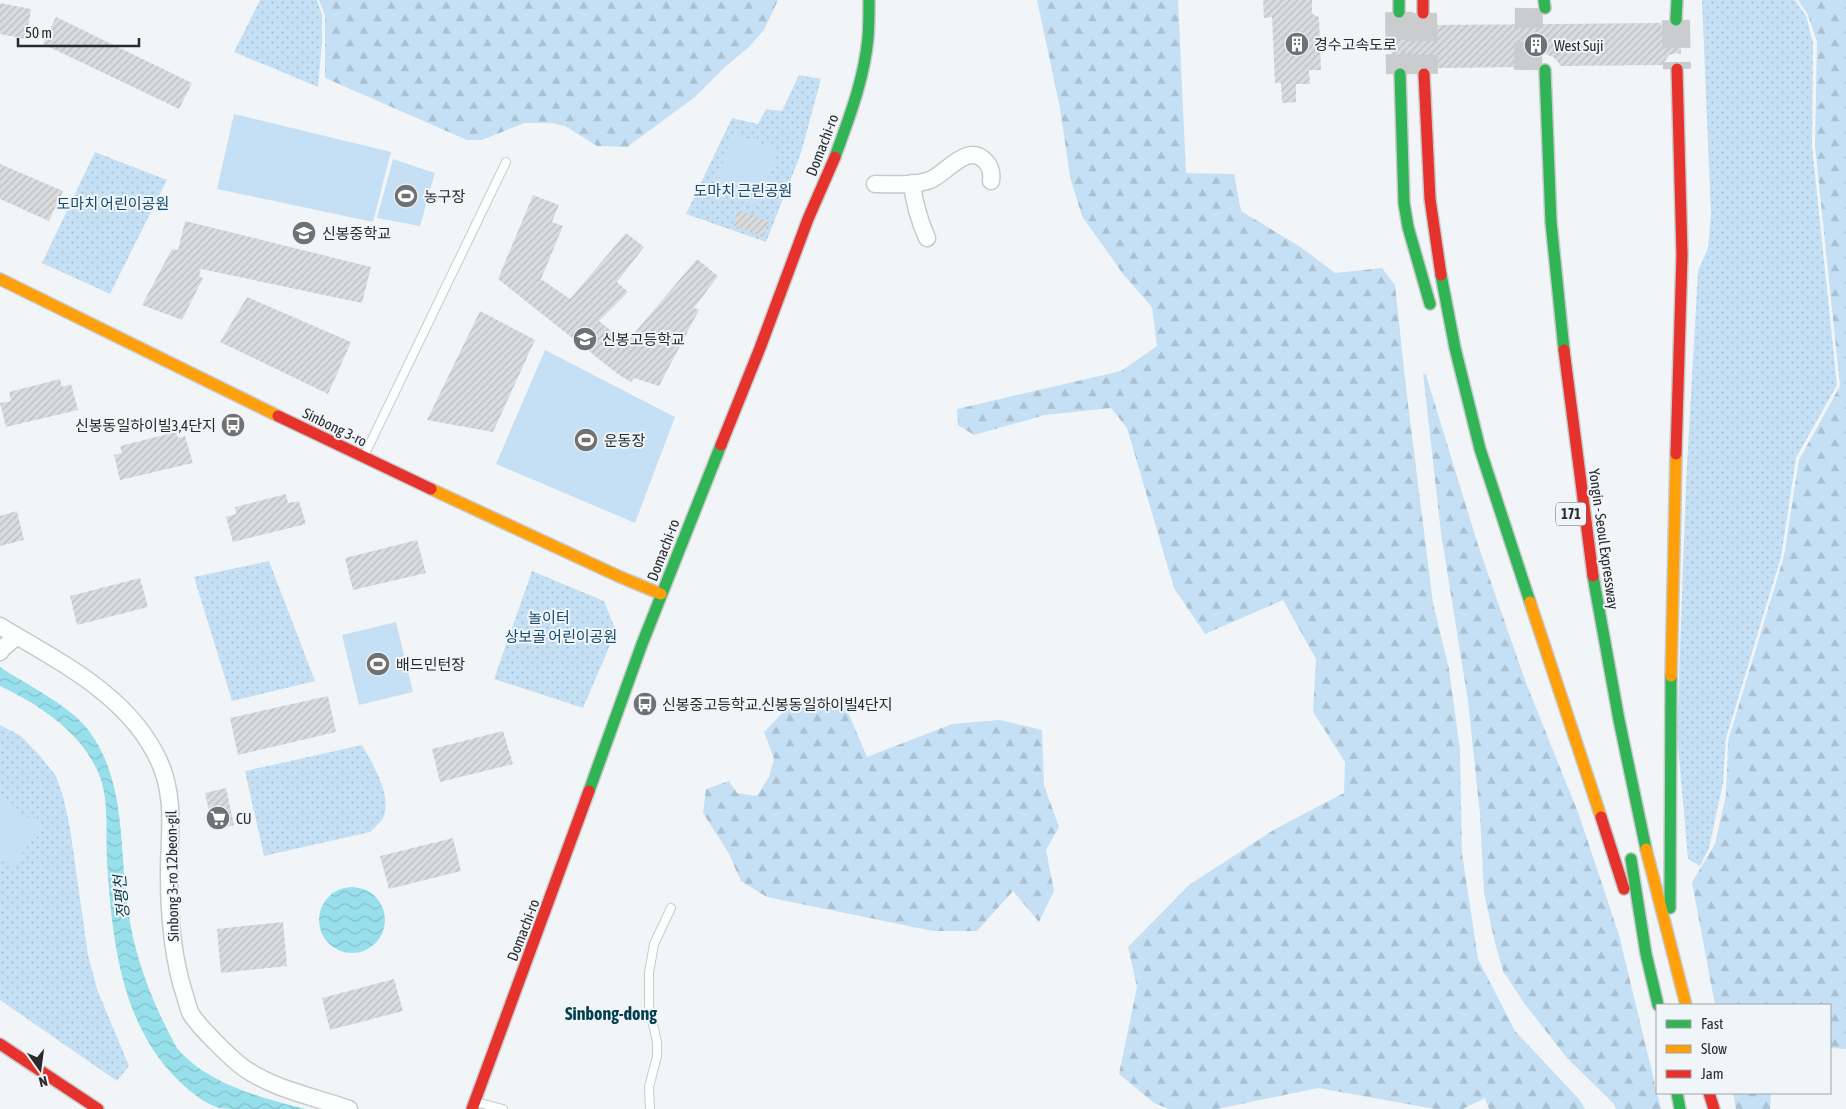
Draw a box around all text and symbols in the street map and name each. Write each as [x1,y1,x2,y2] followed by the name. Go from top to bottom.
[18,15,139,47] scale bar
[25,24,52,41] text: 50 m
[1284,31,1310,57] building icon: 경수고속도로
[1523,32,1549,58] building icon: West Suji
[1314,36,1397,53] place label: 경수고속도로
[1554,37,1603,54] place label: West Suji
[802,112,842,178] street label: Domachi-ro
[694,182,792,199] park label: 도마치 근린공원
[393,183,419,209] sports icon: 농구장
[424,188,466,205] place label: 농구장
[57,195,169,212] park label: 도마치 어린이공원
[291,220,317,246] school or university icon: 신봉중학교
[322,225,391,242] place label: 신봉중학교
[572,326,598,352] school or university icon: 신봉고등학교
[602,331,685,348] place label: 신봉고등학교
[300,404,370,450] street label: Sinbong 3-ro
[220,412,246,438] bus stop icon: 신봉동일하이빌3,4단지
[75,417,216,434] place label: 신봉동일하이빌3,4단지
[573,427,599,453] sports icon: 운동장
[604,432,646,449] place label: 운동장
[1586,468,1622,610] street label: Yongin - Seoul Expressway
[1556,502,1586,526] road number: 171
[643,517,683,583] street label: Domachi-ro
[528,609,570,626] park label: 놀이터
[505,628,617,645] park label: 상보골 어린이공원
[365,651,391,677] sports icon: 배드민턴장
[396,656,465,673] place label: 배드민턴장
[632,691,658,717] bus stop icon: 신봉중고등학교.신봉동일하이빌4단지
[662,696,893,713] place label: 신봉중고등학교.신봉동일하이빌4단지
[205,805,231,831] supermarket icon: CU
[162,810,182,942] street label: Sinbong 3-ro 12beon-gil
[236,810,252,827] place label: CU
[110,872,132,920] water label: 정평천
[503,897,543,963] street label: Domachi-ro
[565,1003,657,1024] district label: Sinbong-dong
[1656,1004,1831,1094] legend
[1701,1015,1723,1032] text: Fast
[1701,1040,1727,1057] text: Slow
[15,1044,65,1094] north arrow
[1701,1065,1724,1082] text: Jam
[37,1073,49,1090] text: N

